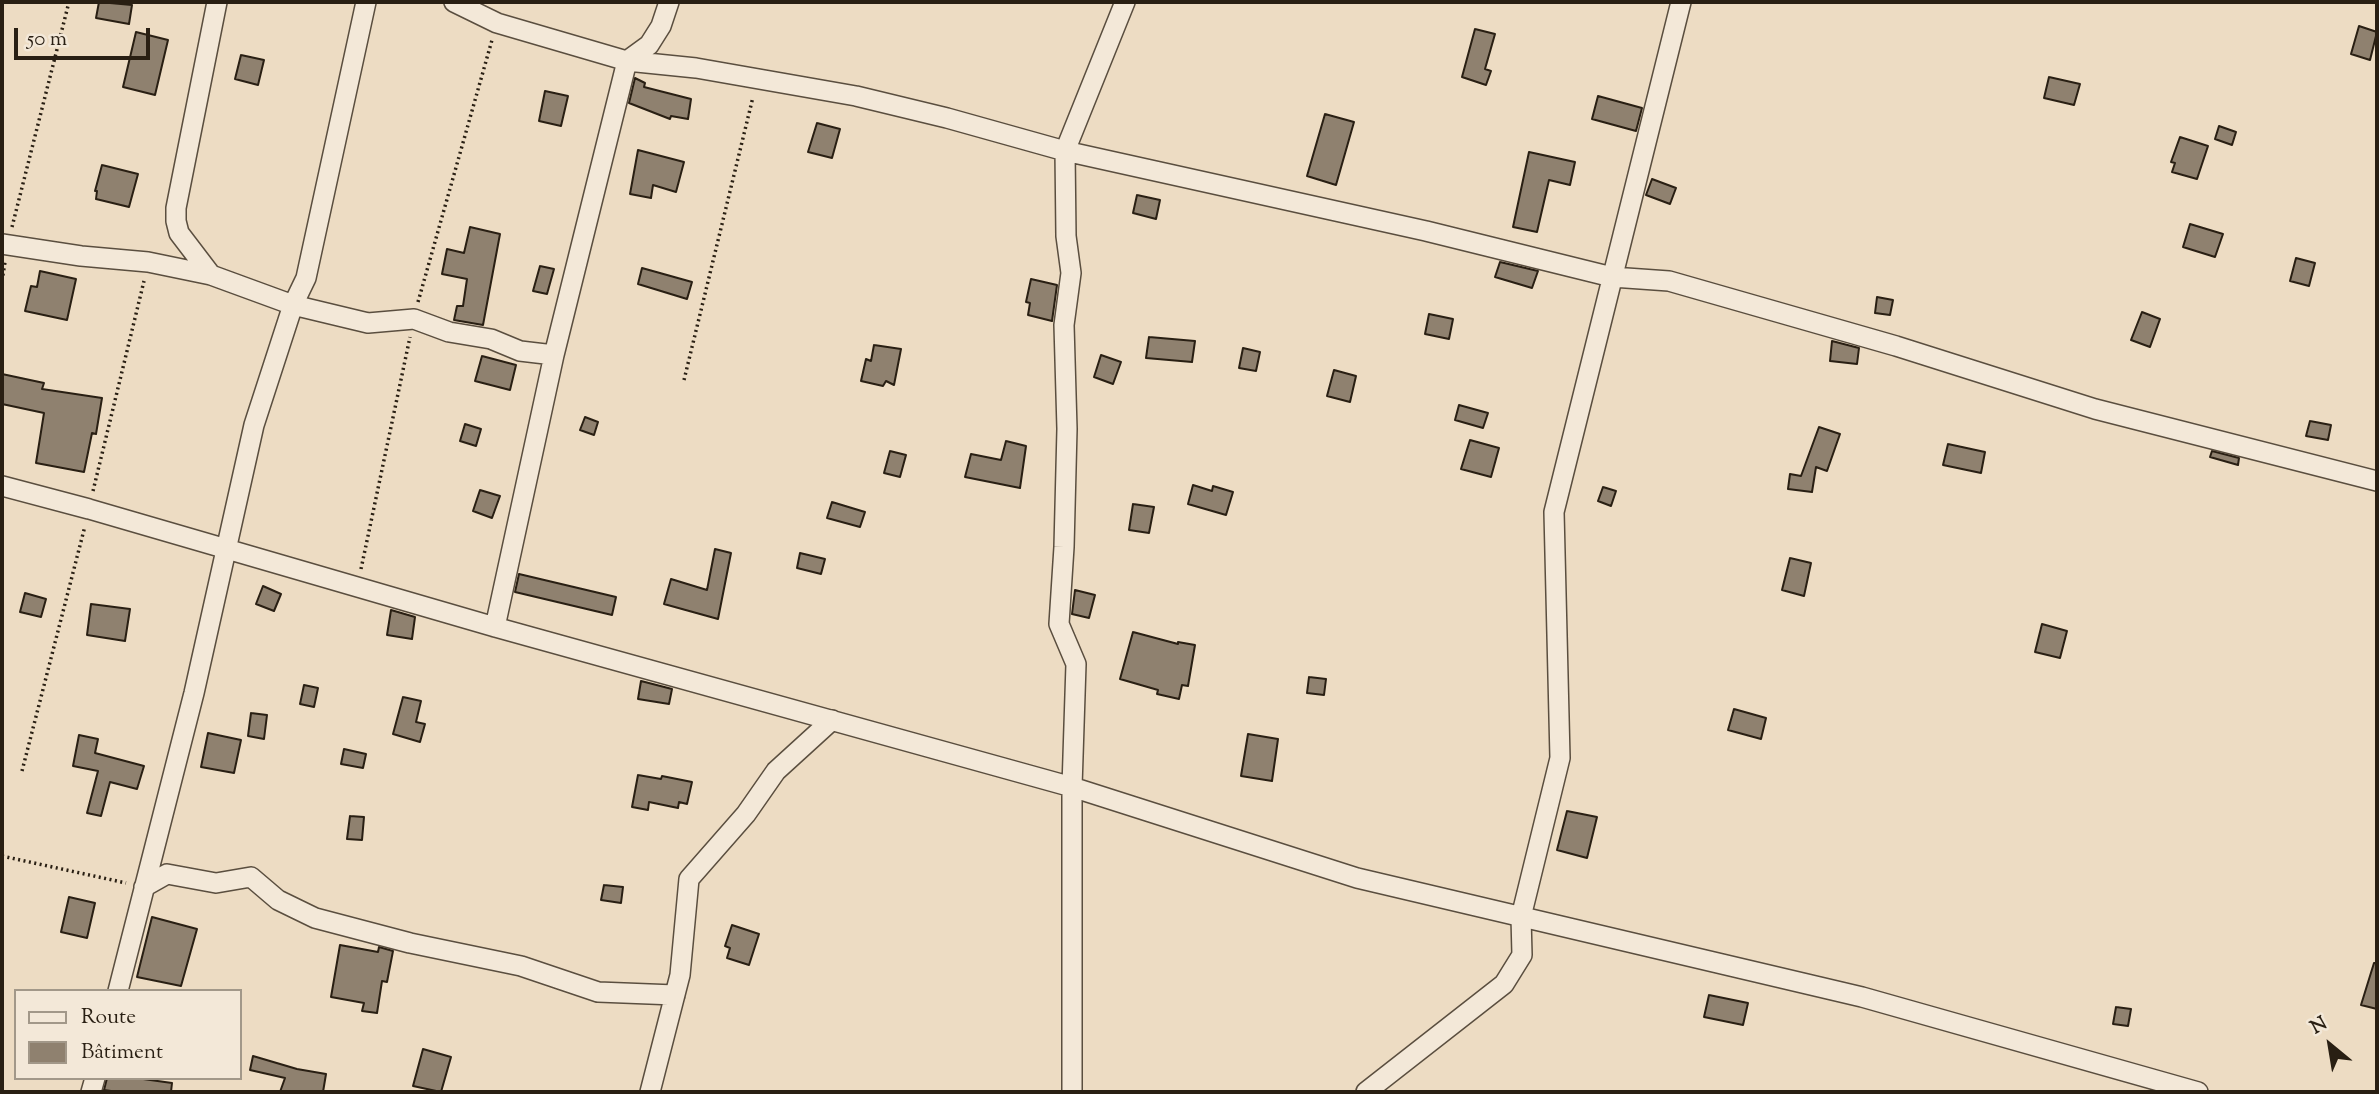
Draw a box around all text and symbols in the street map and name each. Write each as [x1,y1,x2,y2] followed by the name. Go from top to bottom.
[18,14,154,58] scale bar
[27,25,67,55] text: 50 m
[14,989,242,1080] legend
[81,1003,136,1033] text: Route
[2295,1010,2365,1080] north arrow
[2306,1011,2333,1042] text: N
[81,1038,163,1068] text: Bâtiment

